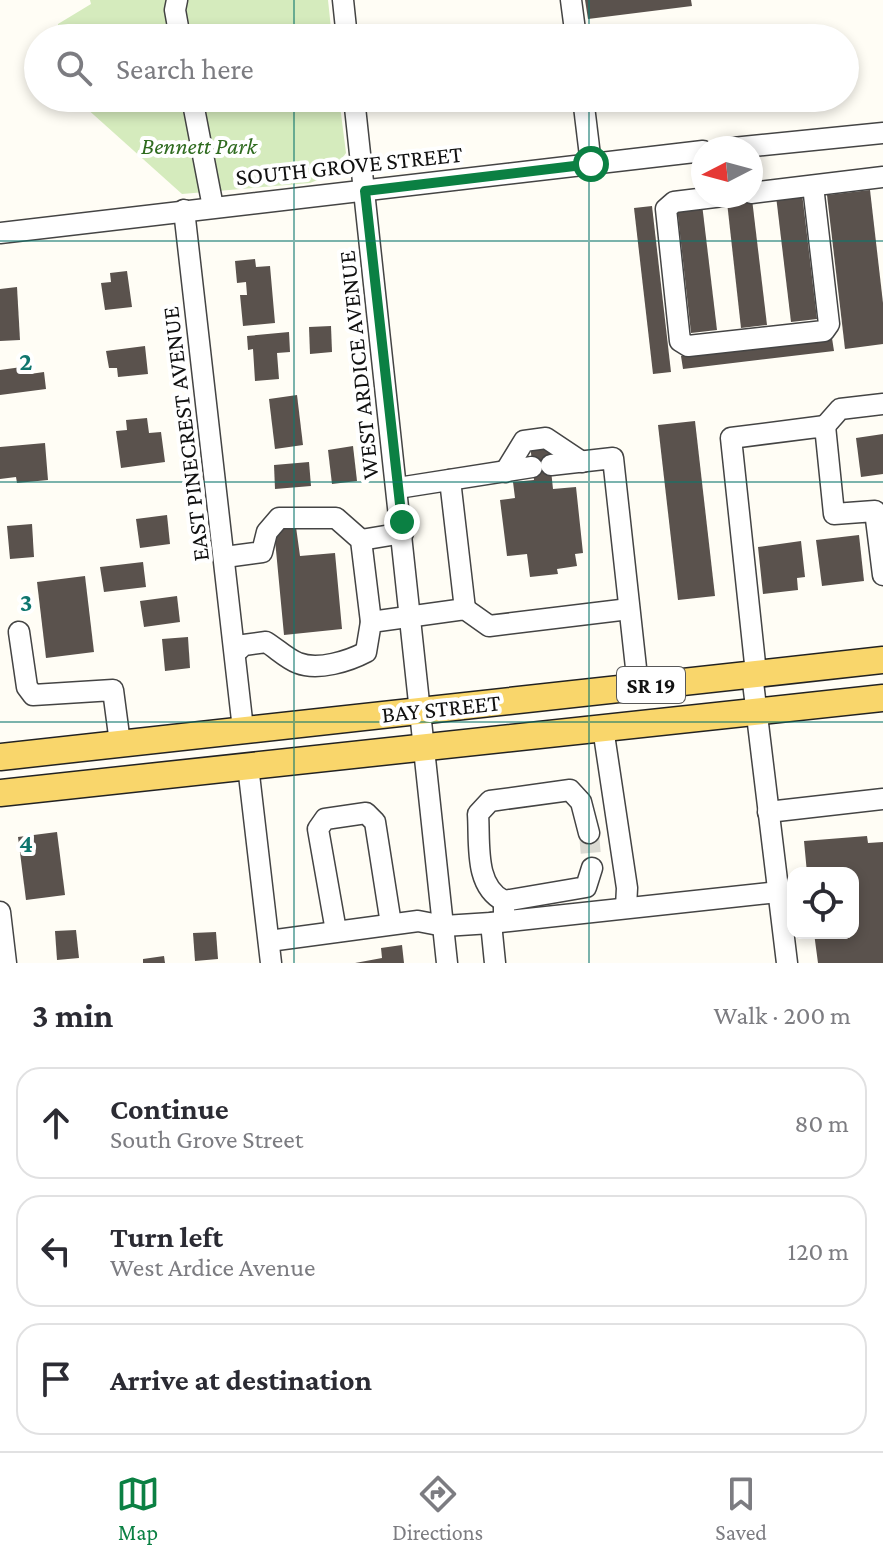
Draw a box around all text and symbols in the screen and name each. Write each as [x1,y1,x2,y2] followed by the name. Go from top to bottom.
[24,24,859,112] search box
[52,46,96,90] icon: search
[116,52,254,85] text: Search here
[141,132,258,159] park label: Bennett Park
[691,136,763,208] north arrow
[234,140,464,190] street label: SOUTH GROVE STREET
[573,146,609,182] route start
[333,249,383,481] street label: WEST ARDICE AVENUE
[156,305,214,563] street label: EAST PINECREST AVENUE
[19,347,33,376] text: 2
[384,504,420,540] route end
[20,588,32,617] text: 3
[617,667,685,703] road number: SR 19
[380,688,502,728] street label: BAY STREET
[19,829,33,858] text: 4
[787,867,859,939] map controls
[787,867,859,939] button: locate
[32,997,113,1034] text: 3 min
[713,1001,851,1030] text: Walk · 200 m
[110,1092,229,1125] text: Continue
[34,1101,78,1145] icon: ahead
[795,1109,849,1138] text: 80 m
[110,1125,303,1154] text: South Grove Street
[110,1220,223,1253] text: Turn left
[34,1229,78,1273] icon: left
[788,1237,849,1266] text: 120 m
[110,1253,315,1282] text: West Ardice Avenue
[34,1357,78,1401] icon: arrive
[110,1363,372,1396] text: Arrive at destination
[116,1472,160,1545] tab: Map
[392,1472,483,1545] tab: Directions
[715,1472,767,1545] tab: Saved

